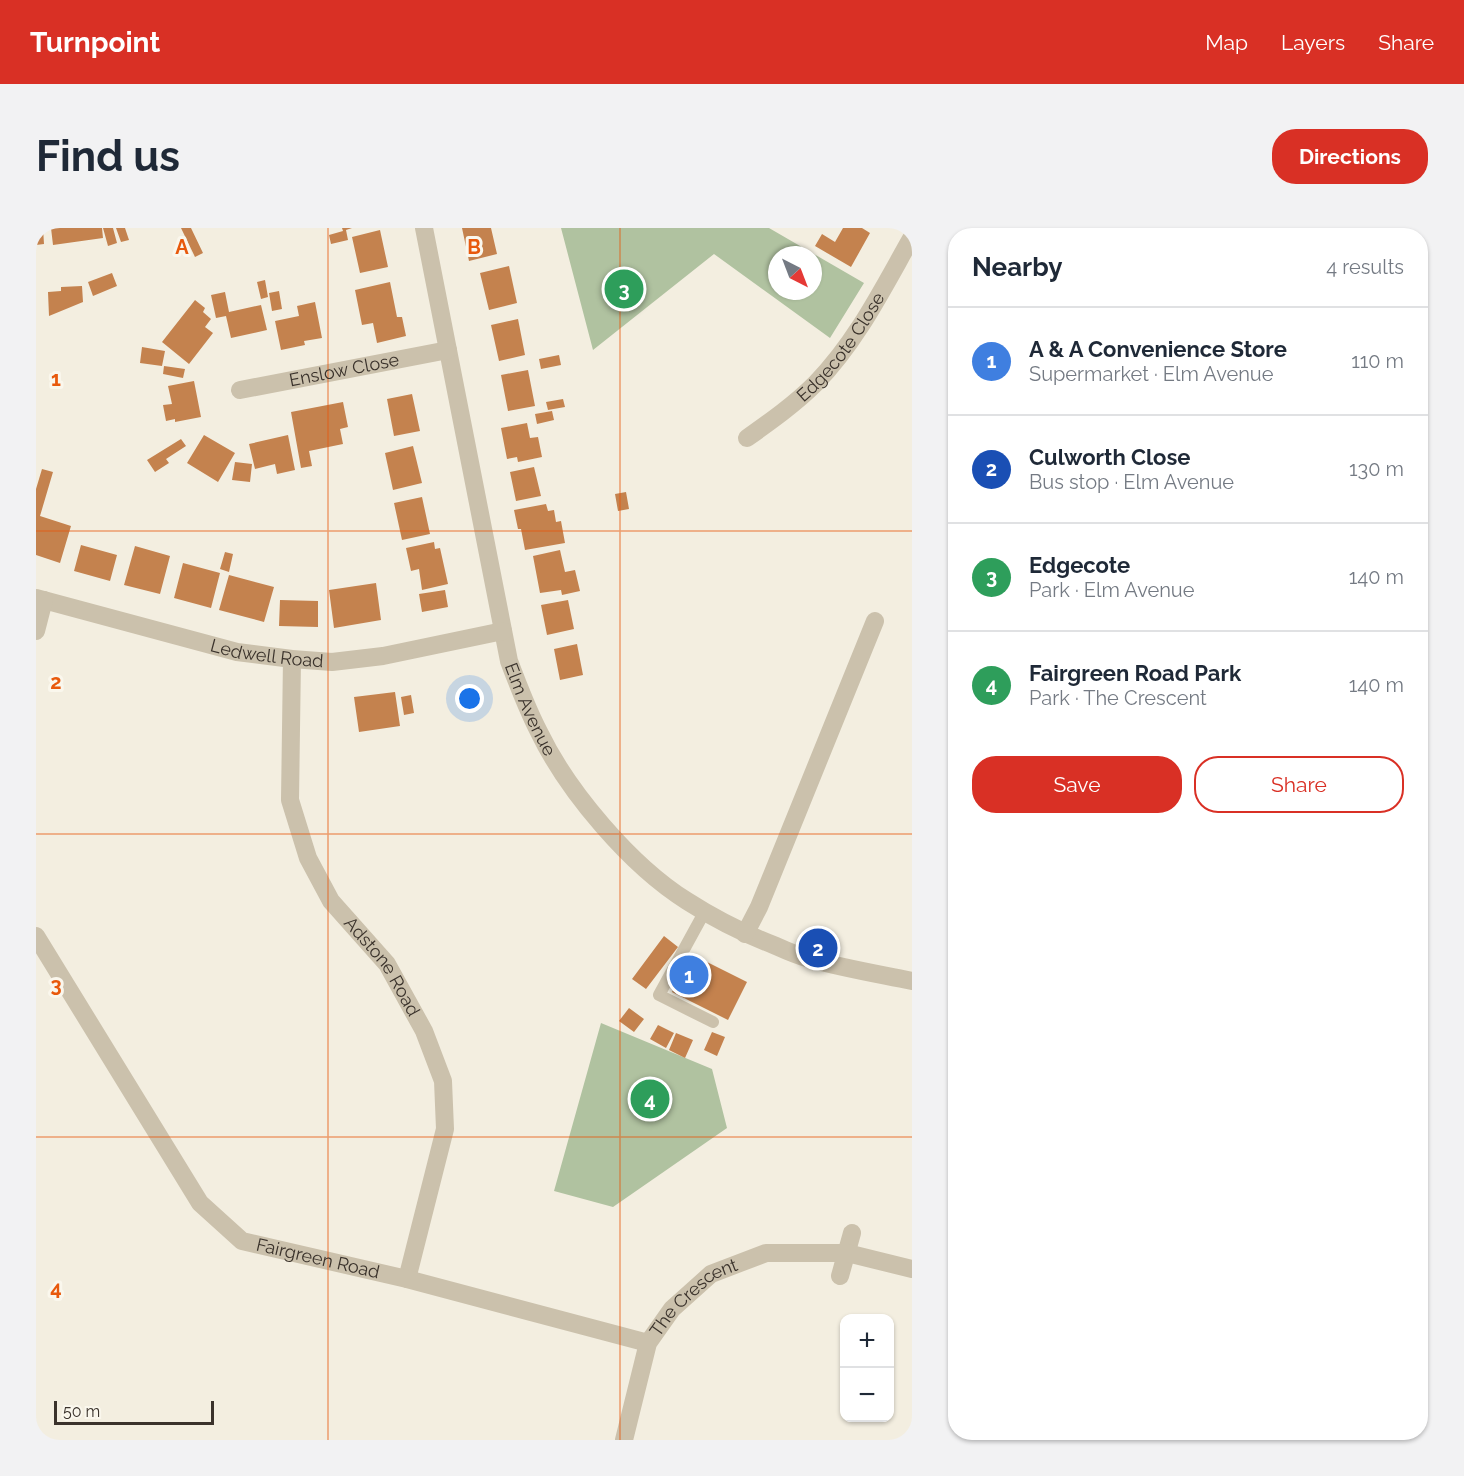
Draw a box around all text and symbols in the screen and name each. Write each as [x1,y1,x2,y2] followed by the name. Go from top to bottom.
[30,26,160,59] text: Turnpoint
[1205,30,1248,55] text: Map
[1281,30,1345,55] text: Layers
[1378,30,1434,55] text: Share
[1272,129,1428,184] button: Directions
[36,132,180,181] text: Find us
[175,235,189,259] text: A
[467,235,481,259] text: B
[768,246,822,300] north arrow
[972,252,1062,282] text: Nearby
[1326,255,1404,279] text: 4 results
[604,266,644,312] pin: 3
[792,288,889,406] street label: Edgecote Close
[1029,336,1287,362] text: A & A Convenience Store
[287,349,401,390] street label: Enslow Close
[987,349,996,373] text: 1
[1351,349,1404,373] text: 110 m
[1029,362,1273,386] text: Supermarket · Elm Avenue
[51,367,61,391] text: 1
[1029,444,1190,470] text: Culworth Close
[986,457,997,481] text: 2
[1349,457,1404,481] text: 130 m
[1029,470,1234,494] text: Bus stop · Elm Avenue
[1029,552,1130,578] text: Edgecote
[986,565,997,589] text: 3
[1349,565,1404,589] text: 140 m
[1029,578,1195,602] text: Park · Elm Avenue
[208,634,324,671] street label: Ledwell Road
[501,660,561,760] street label: Elm Avenue
[1029,660,1241,686] text: Fairgreen Road Park
[50,670,62,694] text: 2
[986,673,997,697] text: 4
[1349,673,1404,697] text: 140 m
[455,684,484,713] your location
[1029,686,1207,710] text: Park · The Crescent
[972,756,1182,813] button: Save
[1194,756,1404,813] button: Share
[340,912,425,1019] street label: Adstone Road
[798,926,838,970] pin: 2
[670,952,708,998] pin: 1
[50,973,62,997] text: 3
[630,1076,670,1122] pin: 4
[254,1234,382,1282] street label: Fairgreen Road
[645,1254,740,1340] street label: The Crescent
[50,1276,62,1300] text: 4
[840,1314,894,1422] map controls
[840,1314,894,1368] button: +
[840,1368,894,1422] button: −
[54,1398,214,1426] scale bar
[63,1402,100,1421] text: 50 m

